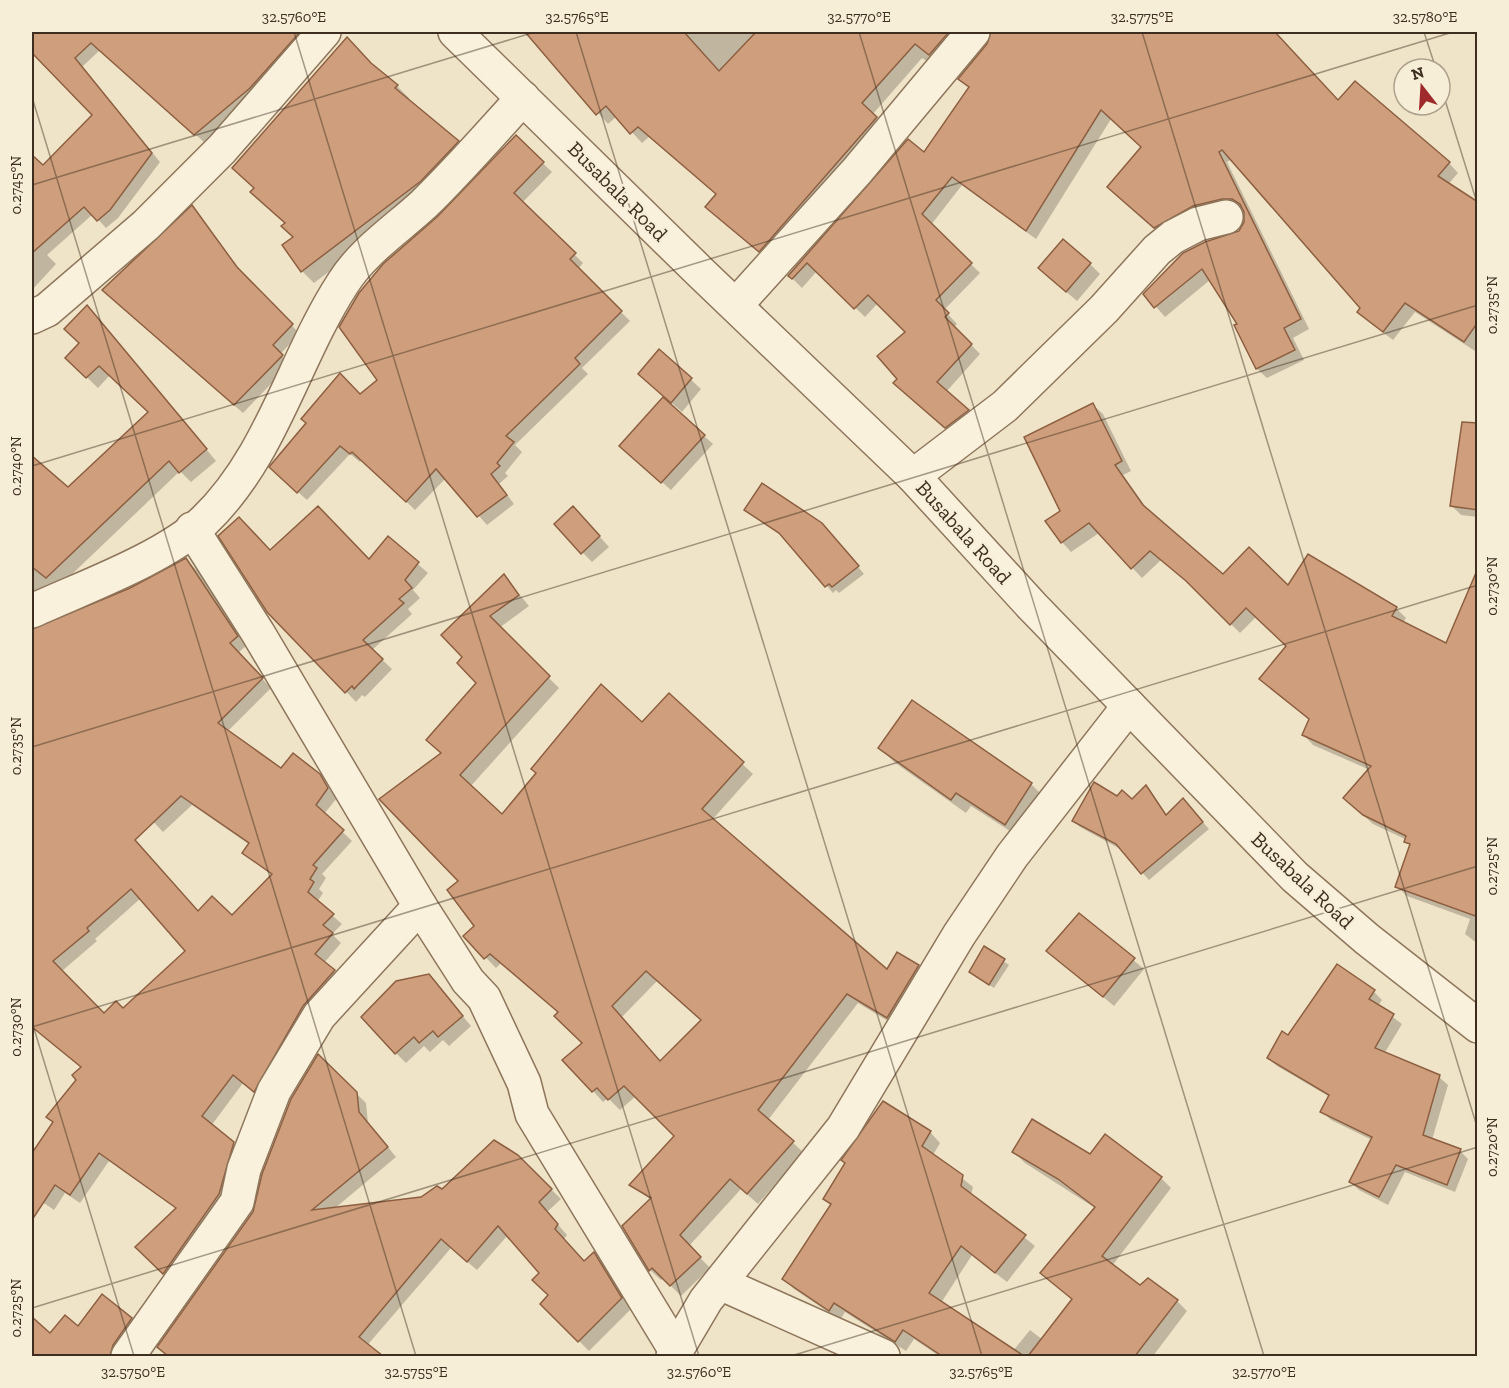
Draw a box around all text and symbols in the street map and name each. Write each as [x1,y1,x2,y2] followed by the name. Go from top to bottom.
[262,8,326,26] text: 32.5760°E
[545,8,609,26] text: 32.5765°E
[827,8,891,26] text: 32.5770°E
[1111,8,1173,26] text: 32.5775°E
[1393,8,1457,26] text: 32.5780°E
[1392,57,1452,117] north arrow
[1409,62,1426,84] text: N
[563,136,673,246] street label: Busabala Road
[7,156,25,214] text: 0.2745°N
[1483,276,1501,334] text: 0.2735°N
[7,436,25,496] text: 0.2740°N
[911,475,1017,589] street label: Busabala Road
[1483,556,1501,616] text: 0.2730°N
[7,717,25,775] text: 0.2735°N
[1247,826,1360,934] street label: Busabala Road
[1483,837,1501,895] text: 0.2725°N
[7,997,25,1057] text: 0.2730°N
[1483,1117,1501,1177] text: 0.2720°N
[7,1279,25,1337] text: 0.2725°N
[101,1363,165,1381] text: 32.5750°E
[384,1363,448,1381] text: 32.5755°E
[667,1363,731,1381] text: 32.5760°E
[949,1363,1013,1381] text: 32.5765°E
[1232,1363,1296,1381] text: 32.5770°E

